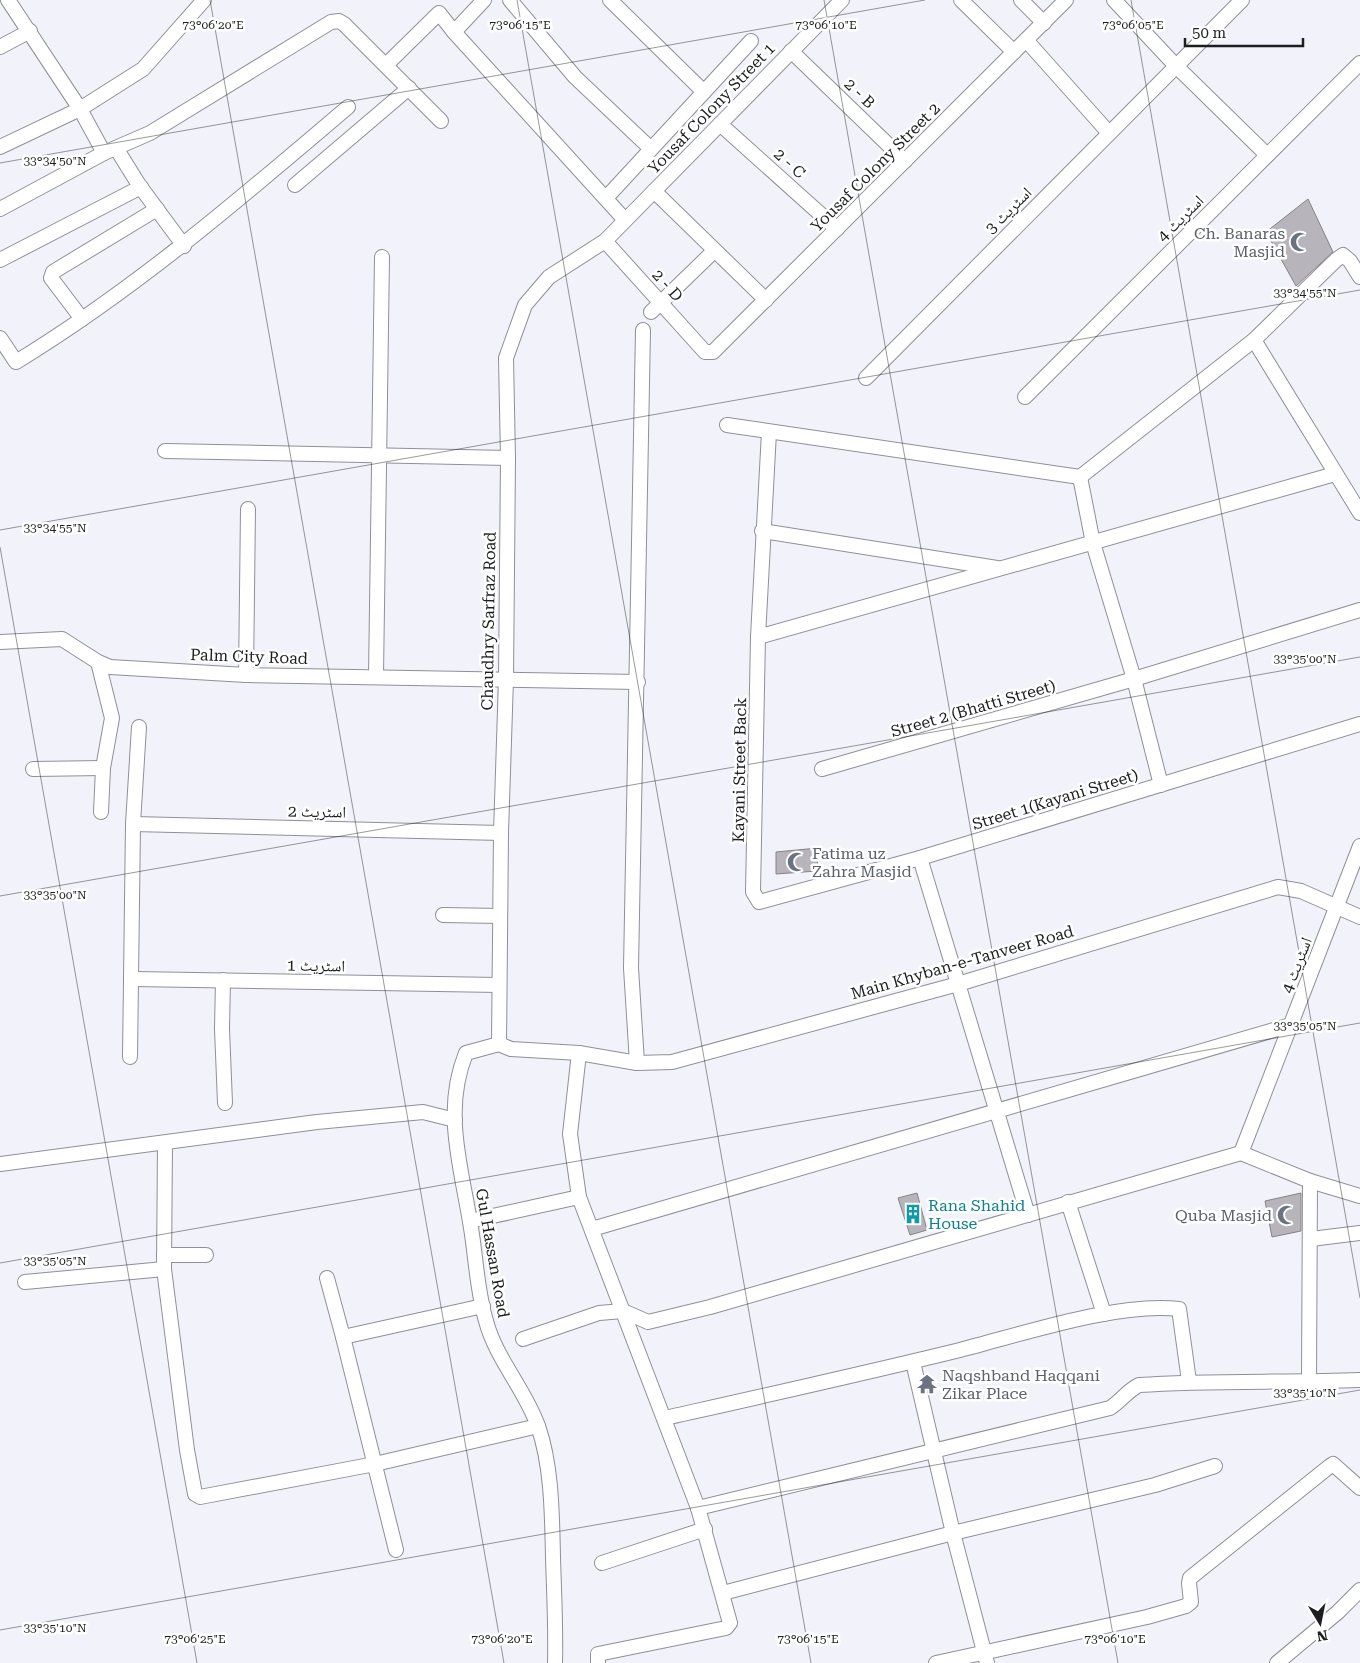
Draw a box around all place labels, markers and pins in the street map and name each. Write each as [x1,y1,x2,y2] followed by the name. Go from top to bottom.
[1194,224,1285,261] place label: Ch. Banaras Masjid
[1289,231,1311,253] mosque icon: Ch. Banaras Masjid
[812,844,912,881] place label: Fatima uz Zahra Masjid
[786,851,808,873] mosque icon: Fatima uz Zahra Masjid
[928,1196,1025,1233] place label: Rana Shahid House
[902,1203,924,1225] building icon: Rana Shahid House
[1276,1204,1298,1226] mosque icon: Quba Masjid
[1175,1206,1272,1225] place label: Quba Masjid
[942,1366,1100,1403] place label: Naqshband Haqqani Zikar Place
[916,1373,938,1395] temple icon: Naqshband Haqqani Zikar Place

